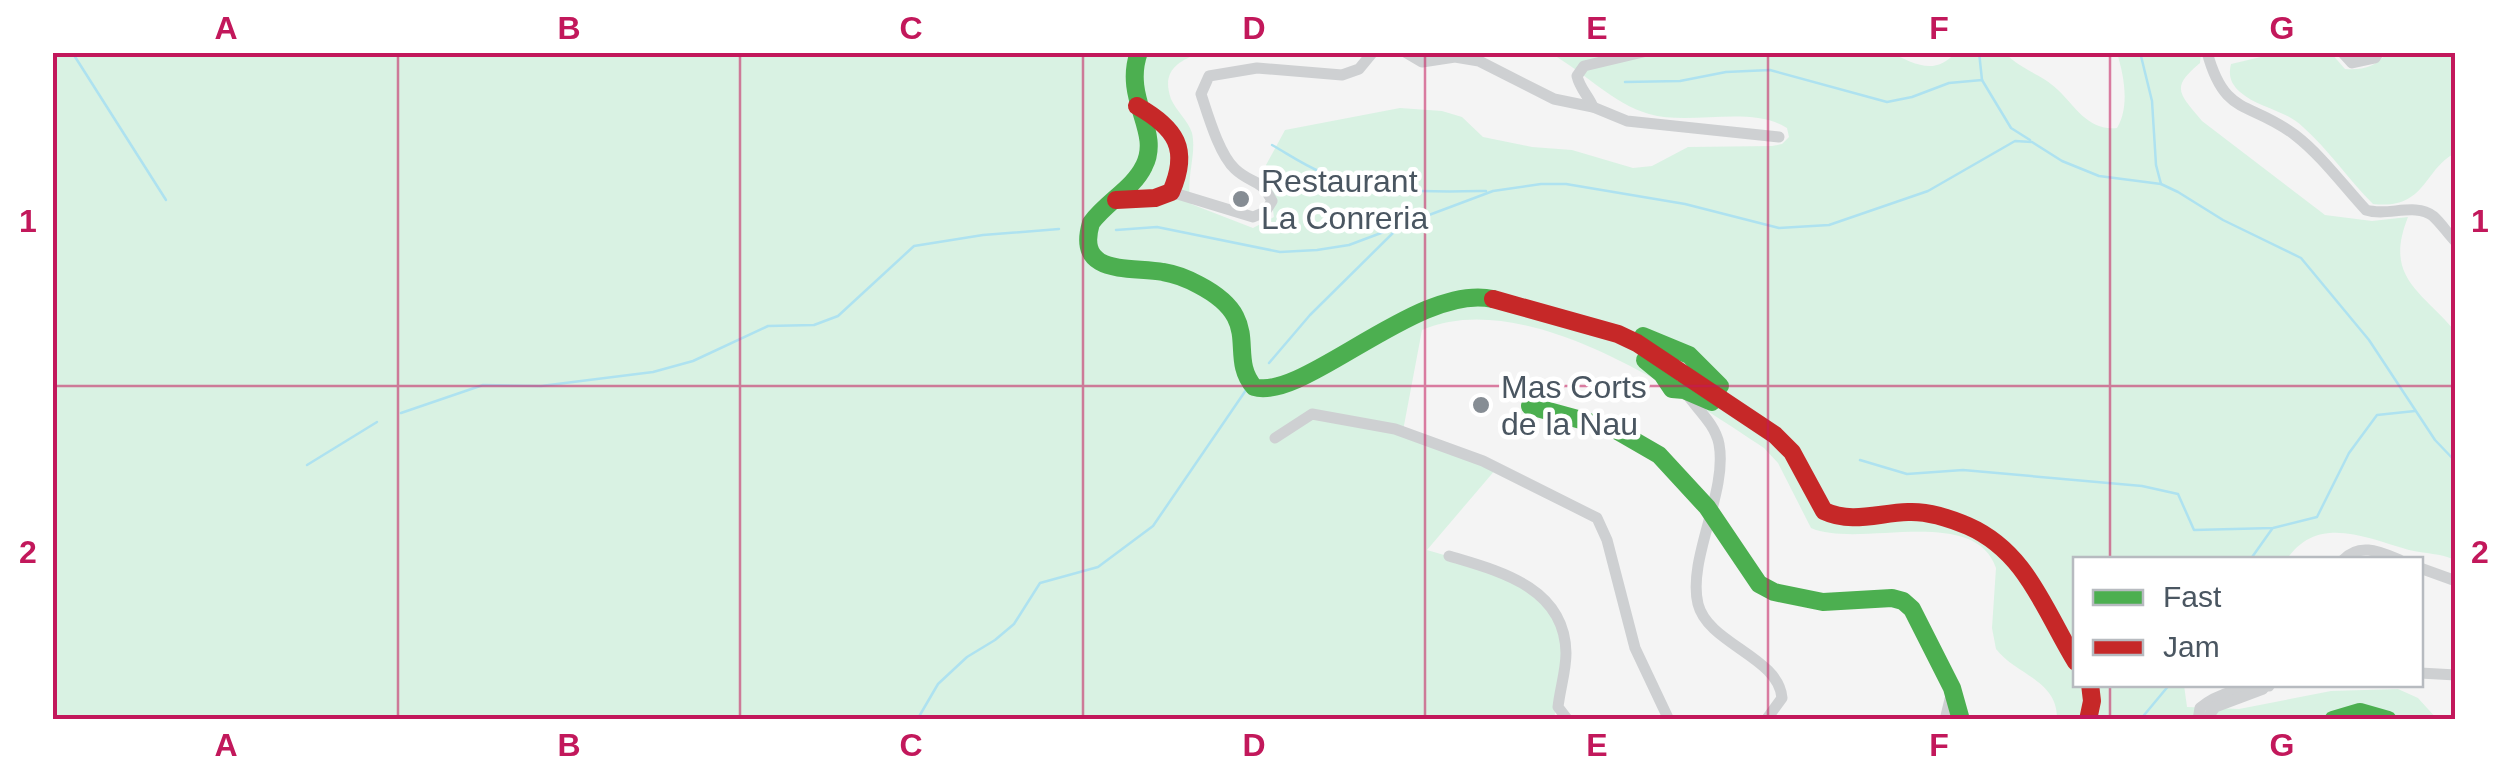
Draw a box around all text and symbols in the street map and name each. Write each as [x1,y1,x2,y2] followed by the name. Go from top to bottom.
[214,10,238,46] text: A
[557,10,581,46] text: B
[899,10,923,46] text: C
[1242,10,1266,46] text: D
[1586,10,1608,46] text: E
[1929,10,1949,46] text: F
[2270,10,2294,46] text: G
[1261,163,1428,236] place label: Restaurant La Conreria
[1230,188,1252,210] marker: Restaurant La Conreria
[19,203,37,239] text: 1
[2471,203,2489,239] text: 1
[1501,369,1647,442] place label: Mas Corts de la Nau
[1470,394,1492,416] marker: Mas Corts de la Nau
[19,534,37,570] text: 2
[2471,534,2489,570] text: 2
[2073,557,2423,687] legend
[2163,580,2222,613] text: Fast
[2163,630,2220,663] text: Jam
[214,727,238,763] text: A
[557,727,581,763] text: B
[899,727,923,763] text: C
[1242,727,1266,763] text: D
[1586,727,1608,763] text: E
[1929,727,1949,763] text: F
[2270,727,2294,763] text: G

